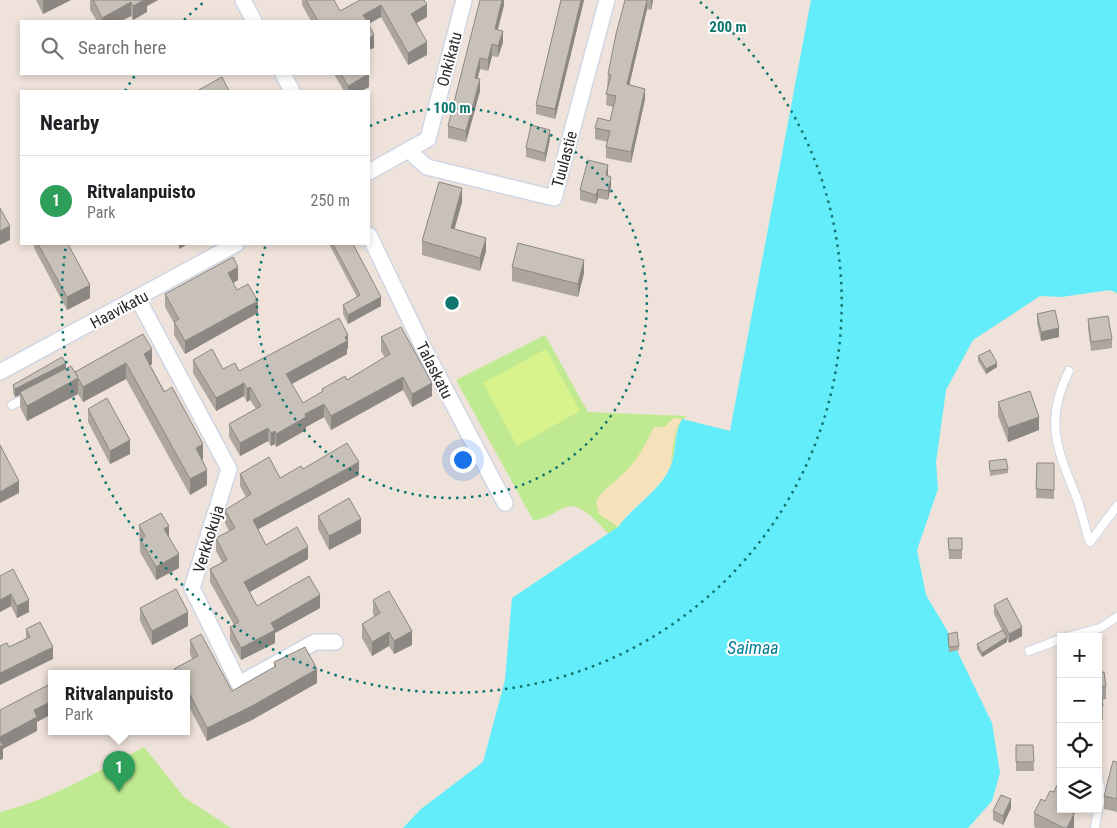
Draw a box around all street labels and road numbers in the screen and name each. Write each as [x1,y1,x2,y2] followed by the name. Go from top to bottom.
[433,30,466,88] street label: Onkikatu
[548,129,581,189] street label: Tuulastie
[87,286,152,333] street label: Haavikatu
[412,339,457,402] street label: Talaskatu
[189,503,228,575] street label: Verkkokuja

